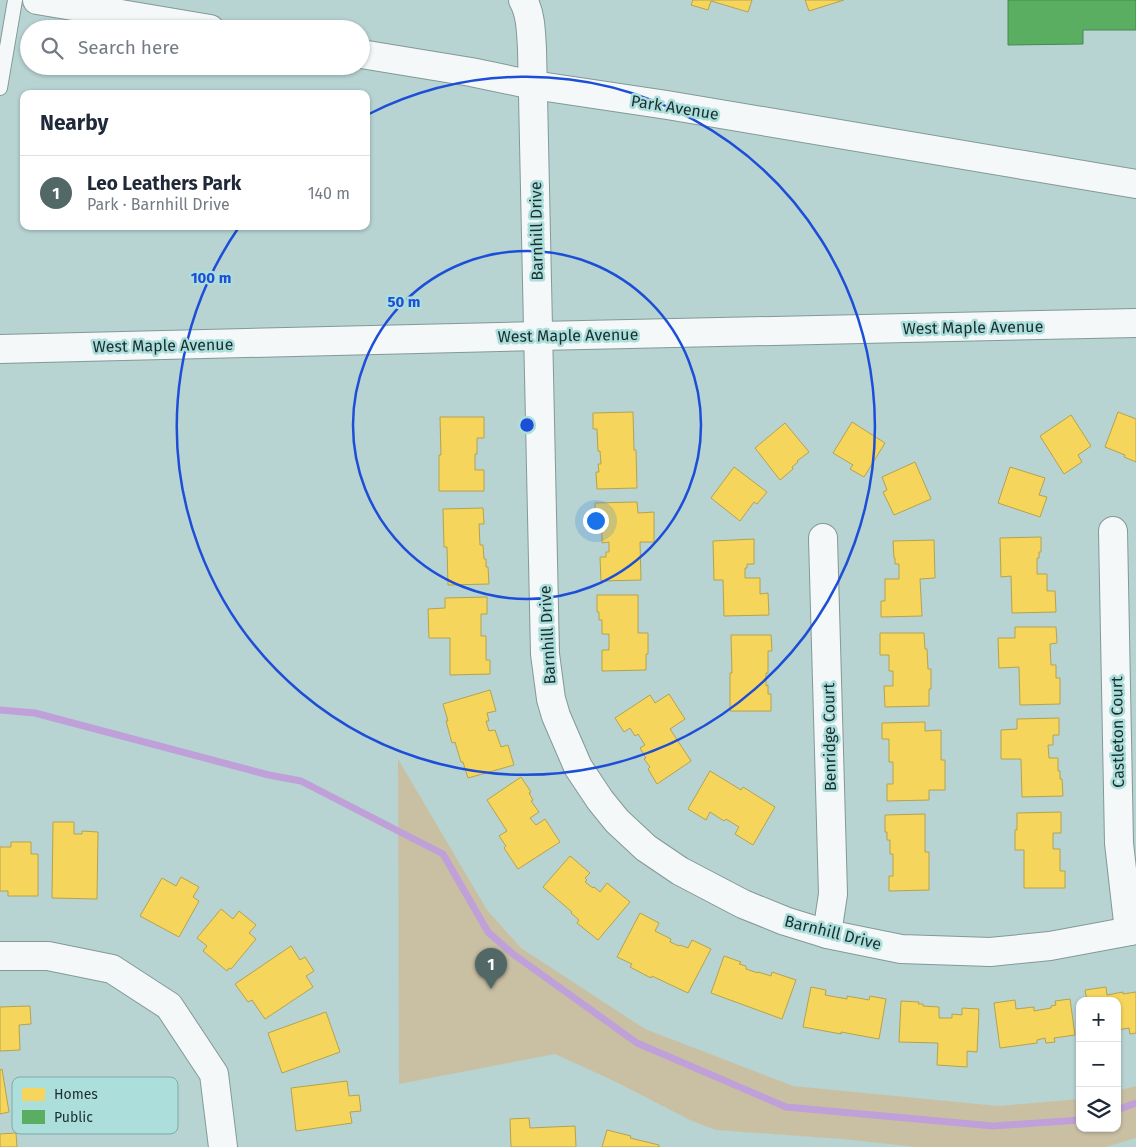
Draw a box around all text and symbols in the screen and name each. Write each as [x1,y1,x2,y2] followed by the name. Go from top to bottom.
[20,20,370,75] search box
[38,34,66,62] icon: search
[78,36,179,59] text: Search here
[630,91,720,124] street label: Park Avenue
[40,110,108,136] text: Nearby
[87,172,241,195] text: Leo Leathers Park
[526,181,547,281] street label: Barnhill Drive
[52,184,60,203] text: 1
[308,184,350,203] text: 140 m
[87,195,230,214] text: Park · Barnhill Drive
[191,269,231,287] text: 100 m
[387,293,421,311] text: 50 m
[903,317,1043,338] street label: West Maple Avenue
[498,325,638,346] street label: West Maple Avenue
[93,335,233,356] street label: West Maple Avenue
[518,416,536,434] centre of rings
[583,508,609,534] your location
[535,585,560,685] street label: Barnhill Drive
[1107,676,1128,788] street label: Castleton Court
[819,682,840,791] street label: Benridge Court
[783,911,883,954] street label: Barnhill Drive
[475,948,507,989] pin: 1
[1076,997,1121,1132] map controls
[1076,997,1121,1042] button: +
[1076,1042,1121,1087] button: −
[12,1077,178,1134] legend
[54,1086,98,1103] text: Homes
[1076,1087,1121,1132] button: layers
[54,1109,93,1126] text: Public

